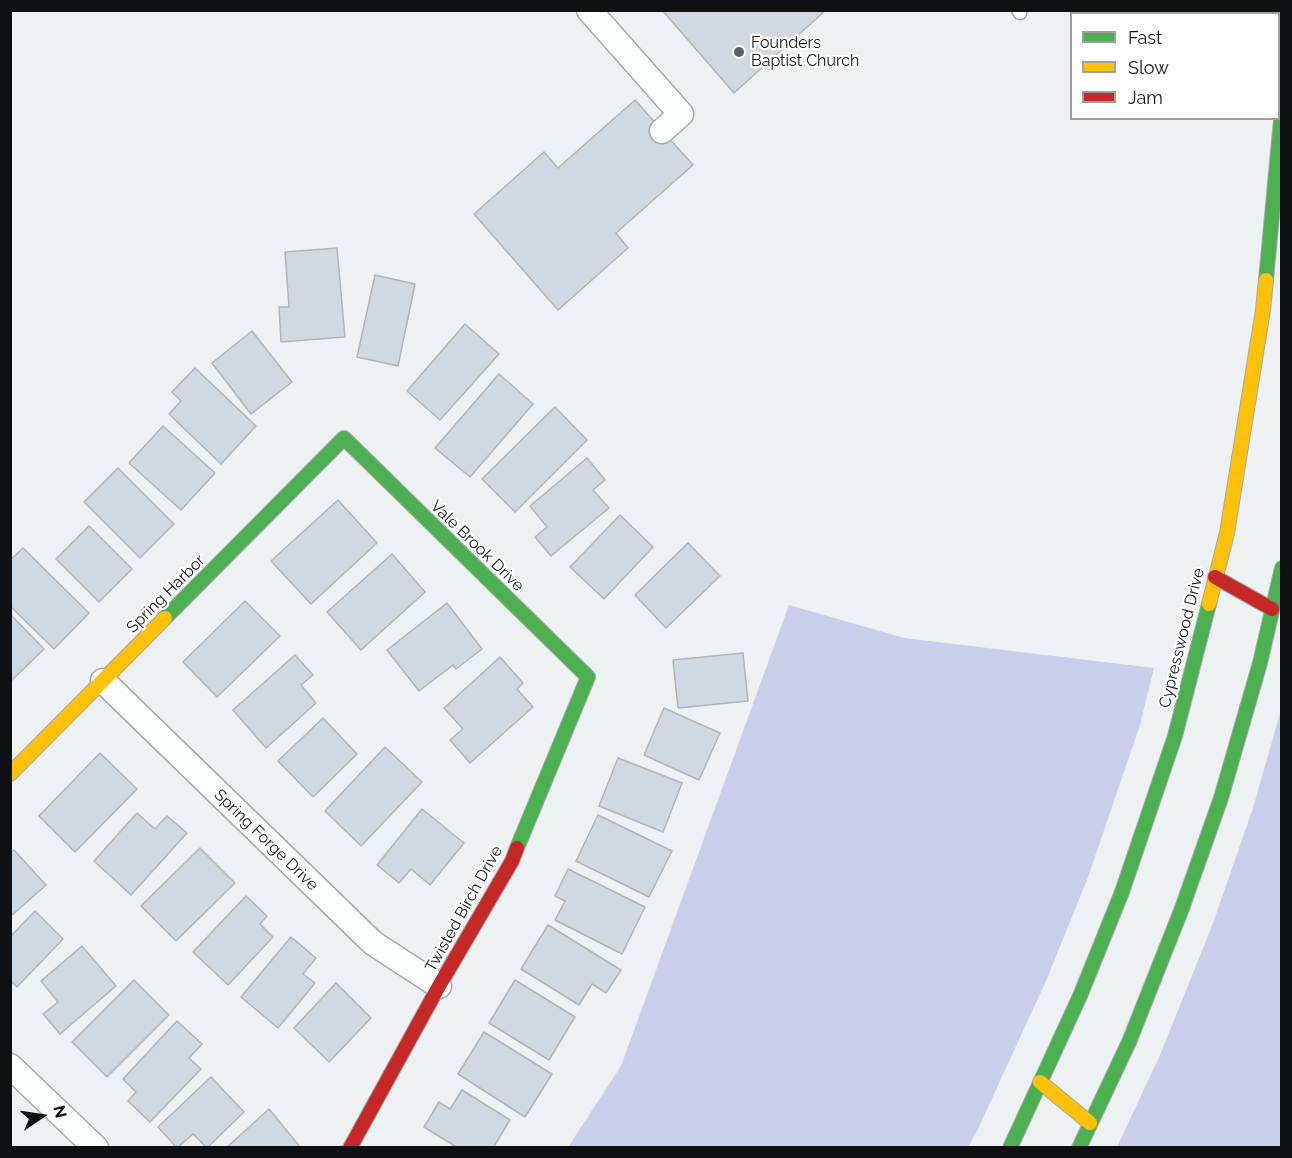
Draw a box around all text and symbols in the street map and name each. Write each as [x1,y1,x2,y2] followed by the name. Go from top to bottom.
[1070,12,1280,120] legend
[1128,27,1162,48] text: Fast
[751,33,859,71] place label: Founders Baptist Church
[732,45,746,59] marker: Founders Baptist Church
[1128,57,1169,78] text: Slow
[1128,87,1163,108] text: Jam
[426,497,528,595] street label: Vale Brook Drive
[123,551,209,637] street label: Spring Harbor
[1155,566,1209,710] street label: Cypresswood Drive
[210,785,322,895] street label: Spring Forge Drive
[421,843,507,975] street label: Twisted Birch Drive
[12,1086,72,1146] north arrow
[49,1104,71,1120] text: N

